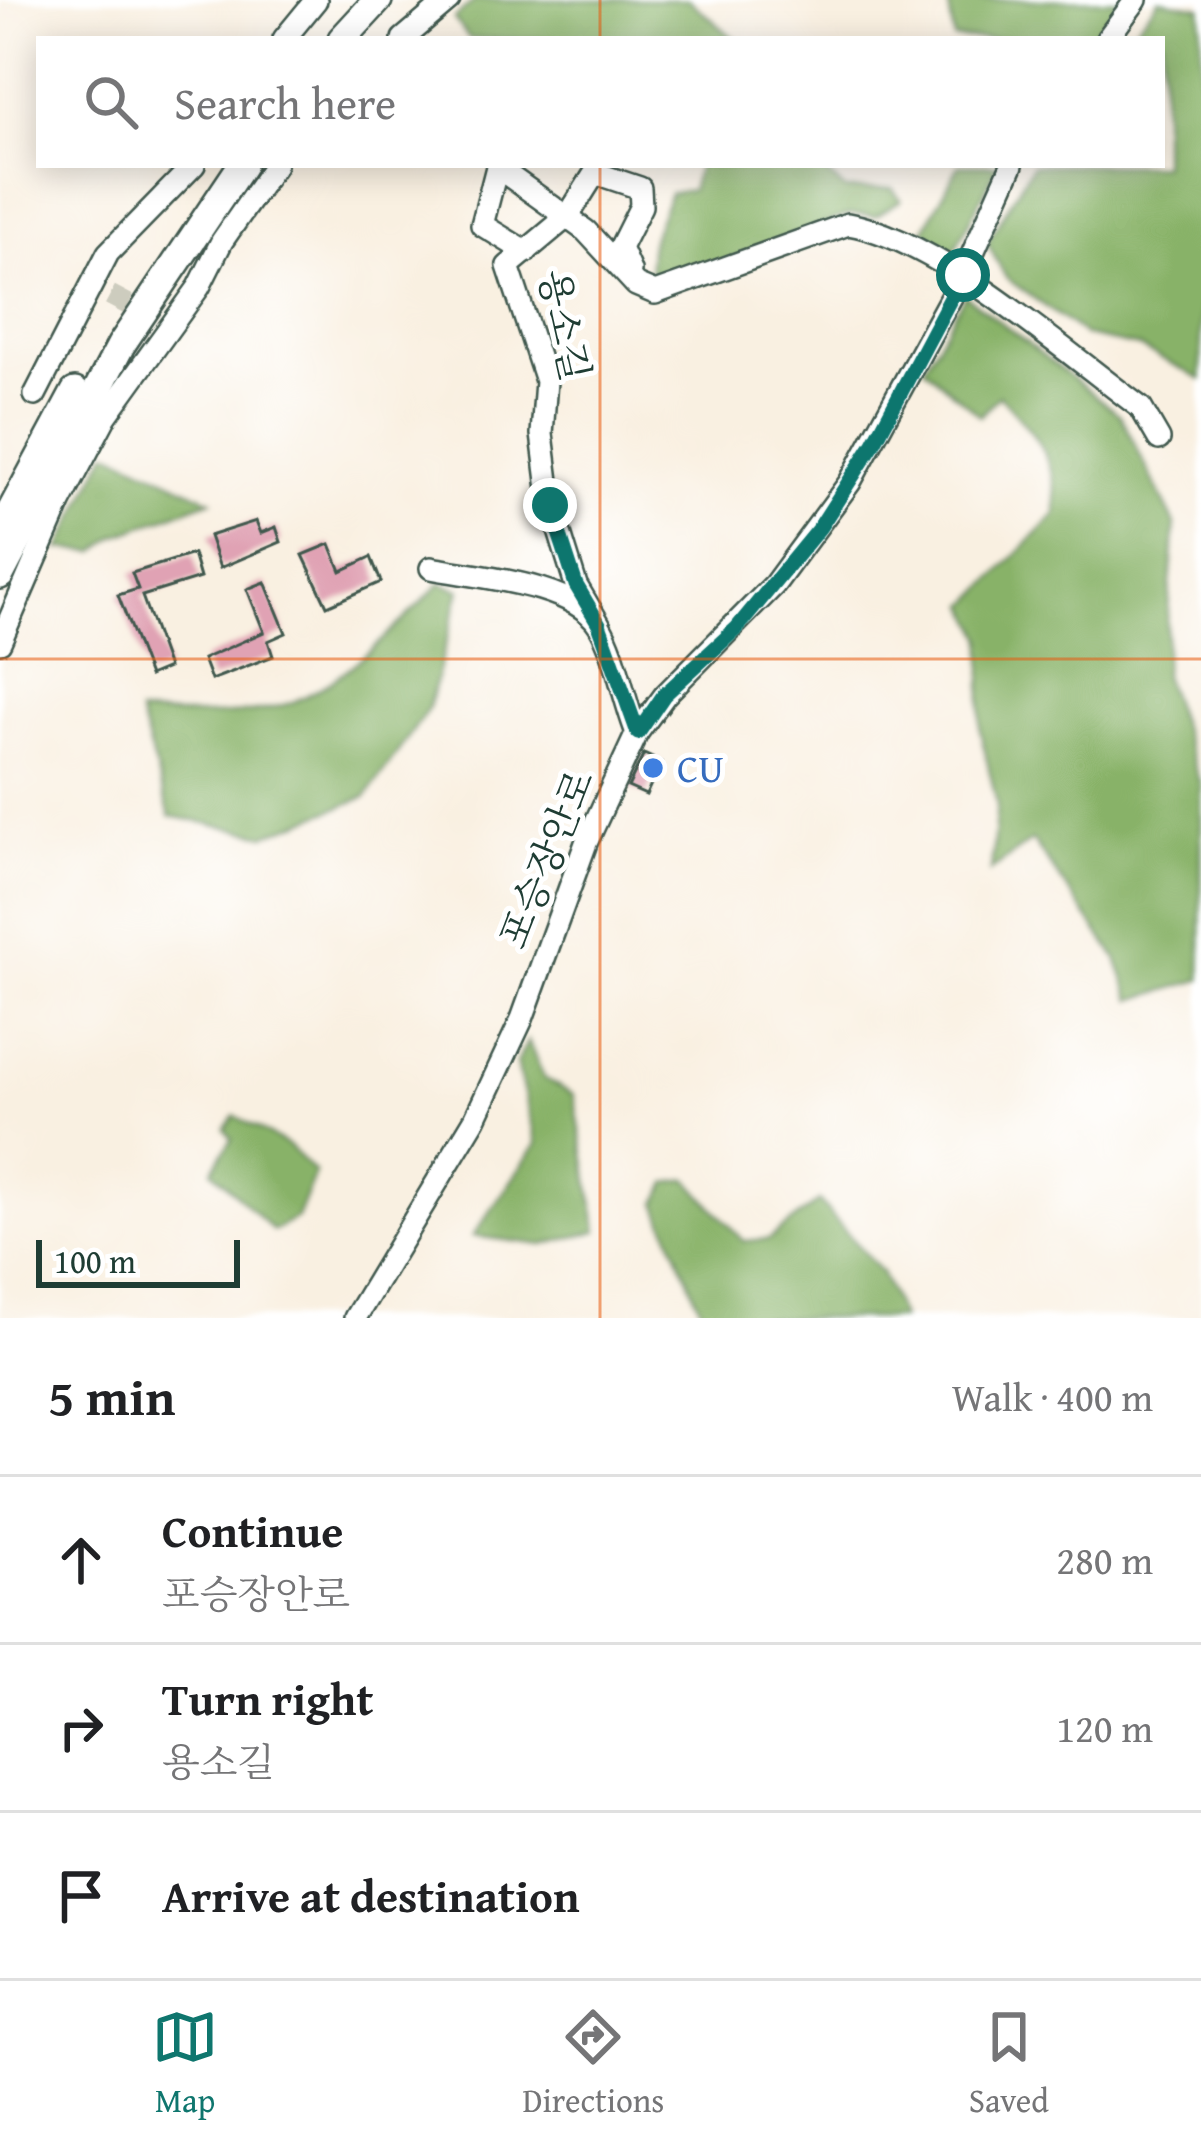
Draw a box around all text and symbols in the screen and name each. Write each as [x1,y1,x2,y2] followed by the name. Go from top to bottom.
[36,36,1165,168] search box
[78,69,144,135] icon: search
[174,70,396,135] text: Search here
[936,248,990,302] route start
[526,264,605,386] street label: 용소길
[523,478,577,532] route end
[677,739,724,796] place label: CU
[640,755,666,781] marker: CU
[484,761,607,957] street label: 포승장안로
[36,1234,240,1287] scale bar
[54,1237,136,1285] text: 100 m
[48,1359,175,1434] text: 5 min
[952,1368,1153,1425] text: Walk · 400 m
[162,1498,343,1563] text: Continue
[48,1527,114,1593] icon: ahead
[1056,1531,1153,1588] text: 280 m
[162,1565,350,1622] text: 포승장안로
[162,1666,374,1731] text: Turn right
[48,1695,114,1761] icon: right
[1056,1699,1153,1756] text: 120 m
[162,1733,275,1790] text: 용소길
[48,1863,114,1929] icon: arrive
[162,1863,580,1928] text: Arrive at destination
[152,2004,218,2124] tab: Map
[523,2004,664,2124] tab: Directions
[969,2004,1049,2124] tab: Saved

